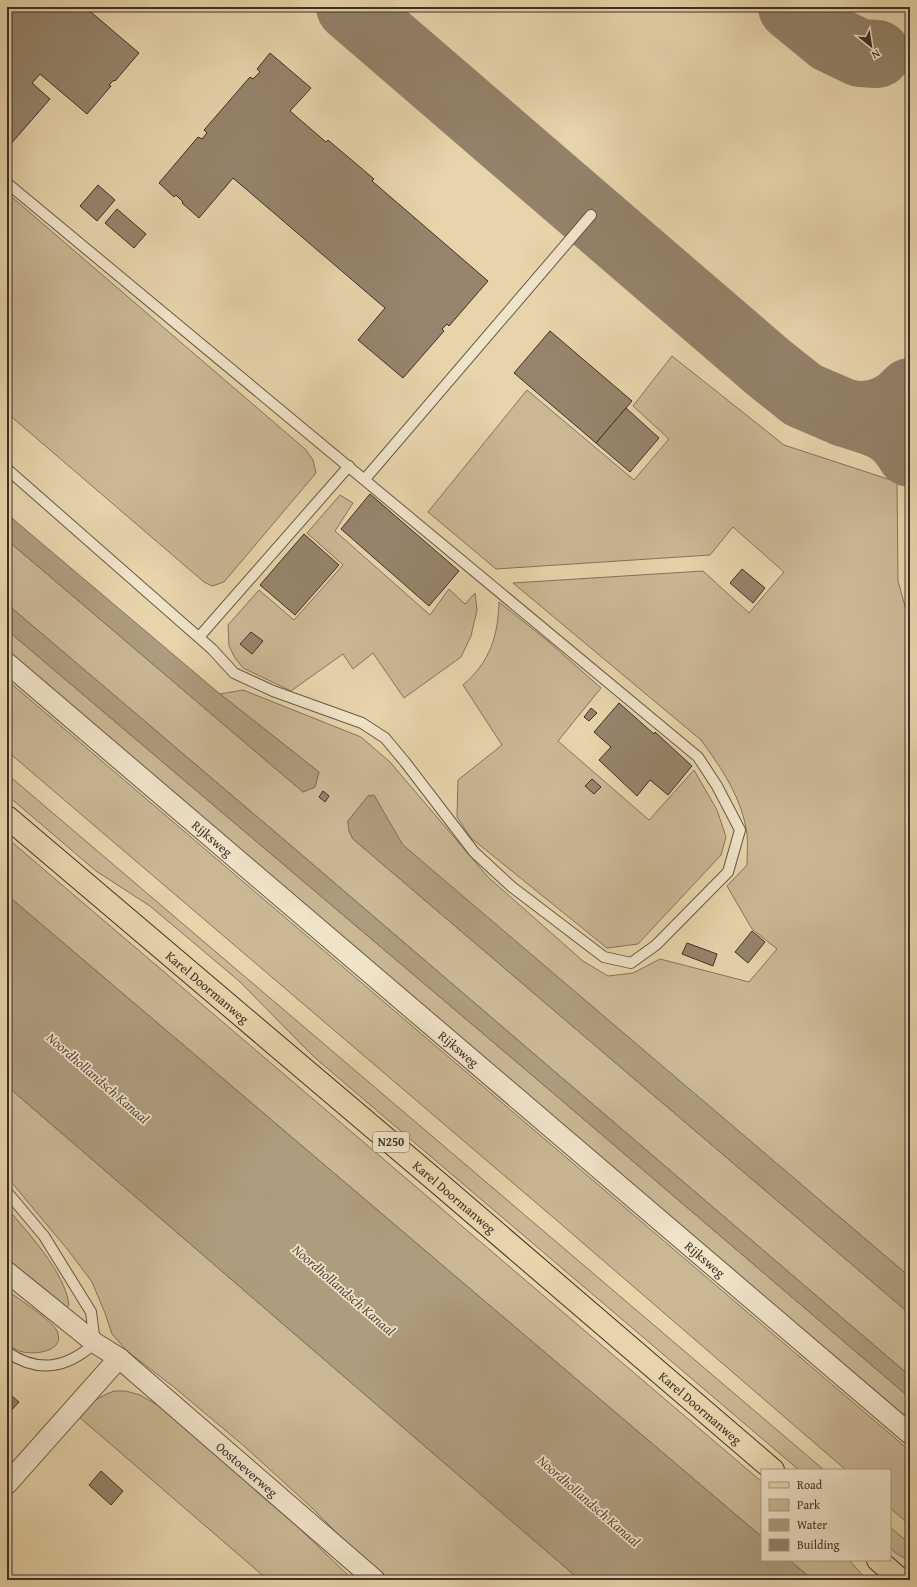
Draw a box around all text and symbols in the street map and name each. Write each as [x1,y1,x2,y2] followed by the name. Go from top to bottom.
[851,26,891,66] north arrow
[868,46,883,64] text: N
[188,816,237,862] street label: Rijksweg
[161,947,253,1029] street label: Karel Doormanweg
[434,1026,483,1072] street label: Rijksweg
[42,1028,154,1129] water label: Noordhollandsch Kanaal
[373,1132,409,1152] road number: N250
[409,1156,500,1239] street label: Karel Doormanweg
[680,1237,730,1283] street label: Rijksweg
[288,1240,400,1341] water label: Noordhollandsch Kanaal
[655,1367,746,1450] street label: Karel Doormanweg
[212,1437,282,1502] street label: Oostoeverweg
[533,1451,645,1552] water label: Noordhollandsch Kanaal
[761,1469,891,1561] legend
[797,1476,823,1493] text: Road
[797,1496,821,1513] text: Park
[797,1516,827,1533] text: Water
[797,1536,840,1553] text: Building

